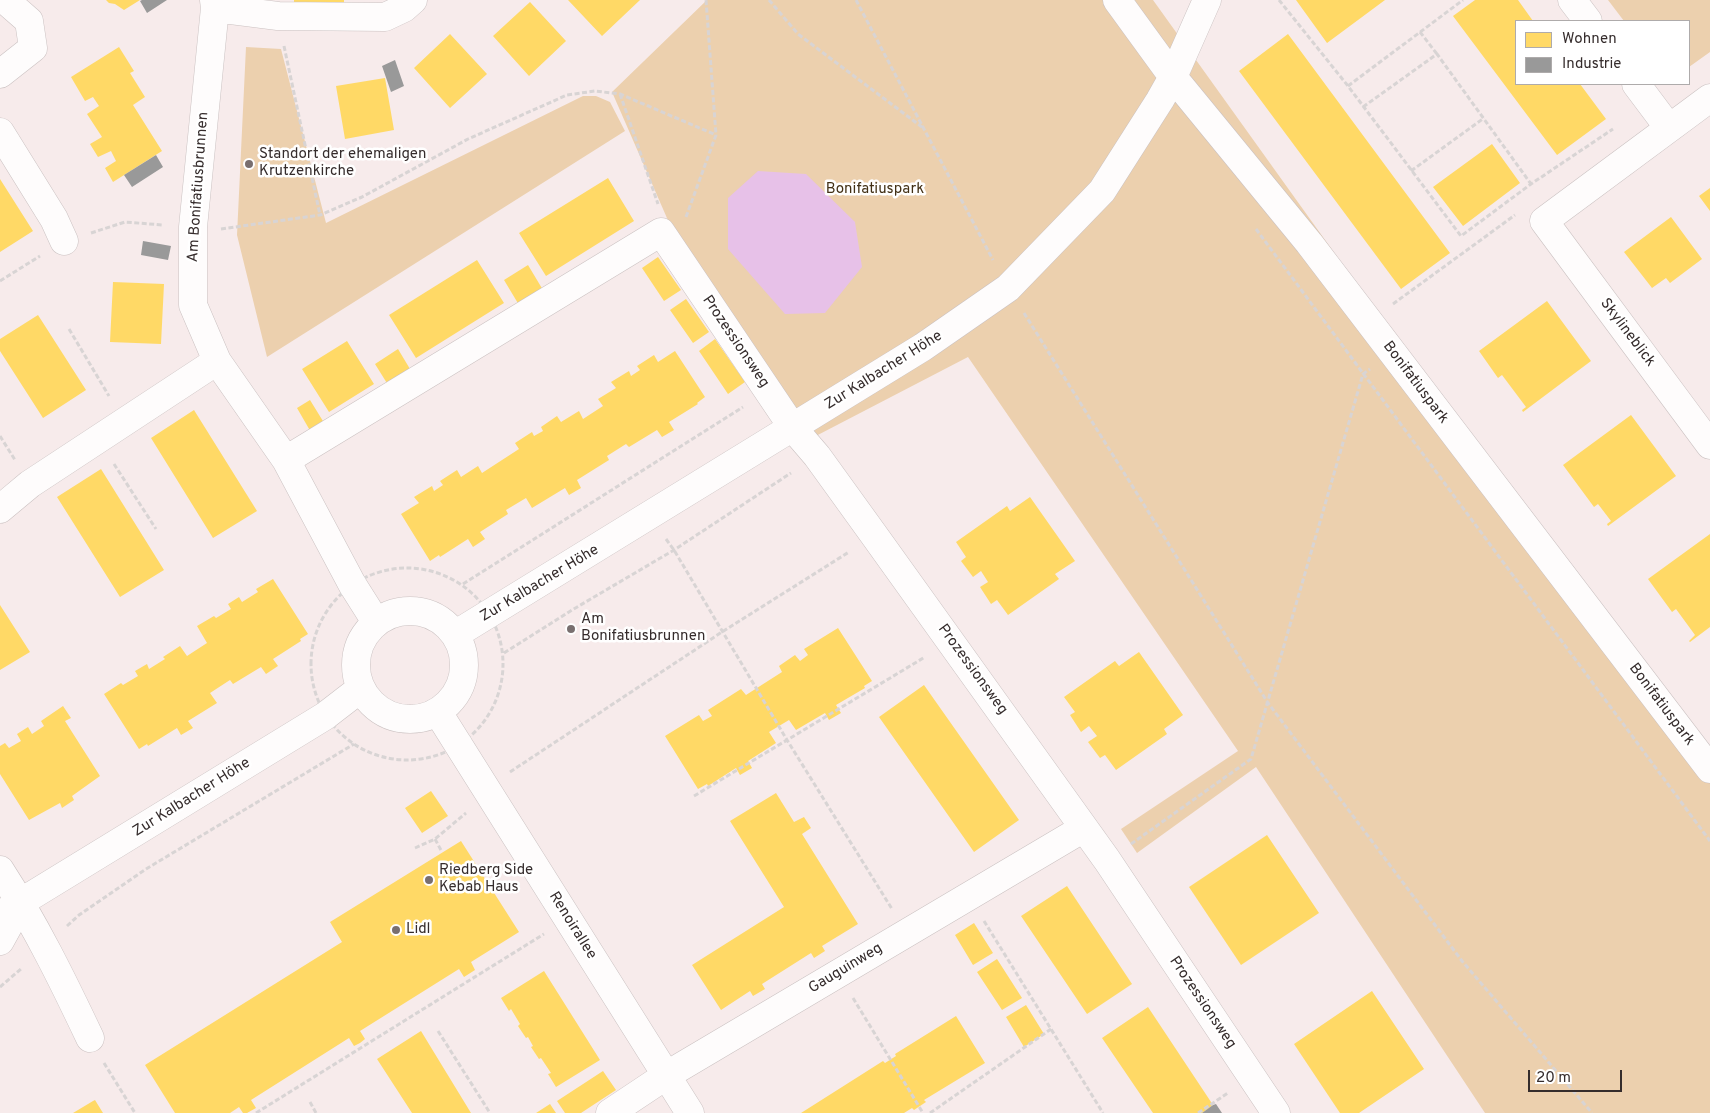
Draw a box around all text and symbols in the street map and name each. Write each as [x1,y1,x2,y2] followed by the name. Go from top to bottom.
[1515,20,1690,85] legend
[1562,30,1617,49] text: Wohnen
[1562,55,1621,74] text: Industrie
[185,111,213,263] street label: Am Bonifatiusbrunnen
[259,146,427,181] place label: Standort der ehemaligen Krutzenkirche
[243,158,255,170] marker: Standort der ehemaligen Krutzenkirche
[826,181,924,199] park label: Bonifatiuspark
[698,292,772,392] street label: Prozessionsweg
[1596,295,1658,371] street label: Skylineblick
[822,328,946,414] street label: Zur Kalbacher Höhe
[1378,338,1452,428] street label: Bonifatiuspark
[477,541,603,627] street label: Zur Kalbacher Höhe
[581,611,705,646] place label: Am Bonifatiusbrunnen
[933,621,1011,719] street label: Prozessionsweg
[565,623,577,635] marker: Am Bonifatiusbrunnen
[1624,660,1698,750] street label: Bonifatiuspark
[130,755,254,841] street label: Zur Kalbacher Höhe
[439,862,533,897] place label: Riedberg Side Kebab Haus
[423,874,435,886] marker: Riedberg Side Kebab Haus
[544,889,600,963] street label: Renoirallee
[406,921,431,939] place label: Lidl
[390,924,402,936] marker: Lidl
[806,940,886,998] street label: Gauguinweg
[1165,953,1239,1053] street label: Prozessionsweg
[1530,1060,1624,1092] scale bar
[1536,1069,1571,1088] text: 20 m

